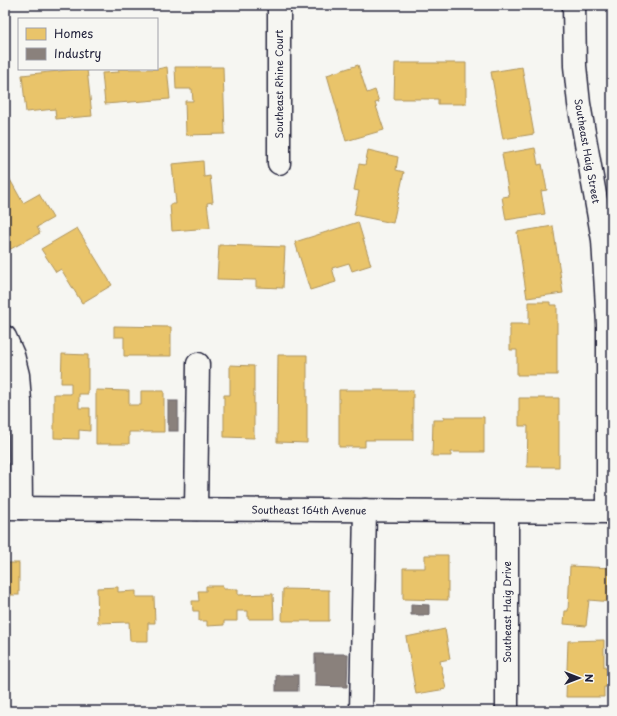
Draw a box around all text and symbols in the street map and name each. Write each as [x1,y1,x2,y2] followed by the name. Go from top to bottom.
[18,18,158,70] legend
[54,24,93,42] text: Homes
[271,30,286,138] street label: Southeast Rhine Court
[54,44,102,62] text: Industry
[571,98,604,205] street label: Southeast Haig Street
[251,502,367,517] street label: Southeast 164th Avenue
[499,561,514,663] street label: Southeast Haig Drive
[559,658,599,698] north arrow
[581,674,598,683] text: N

